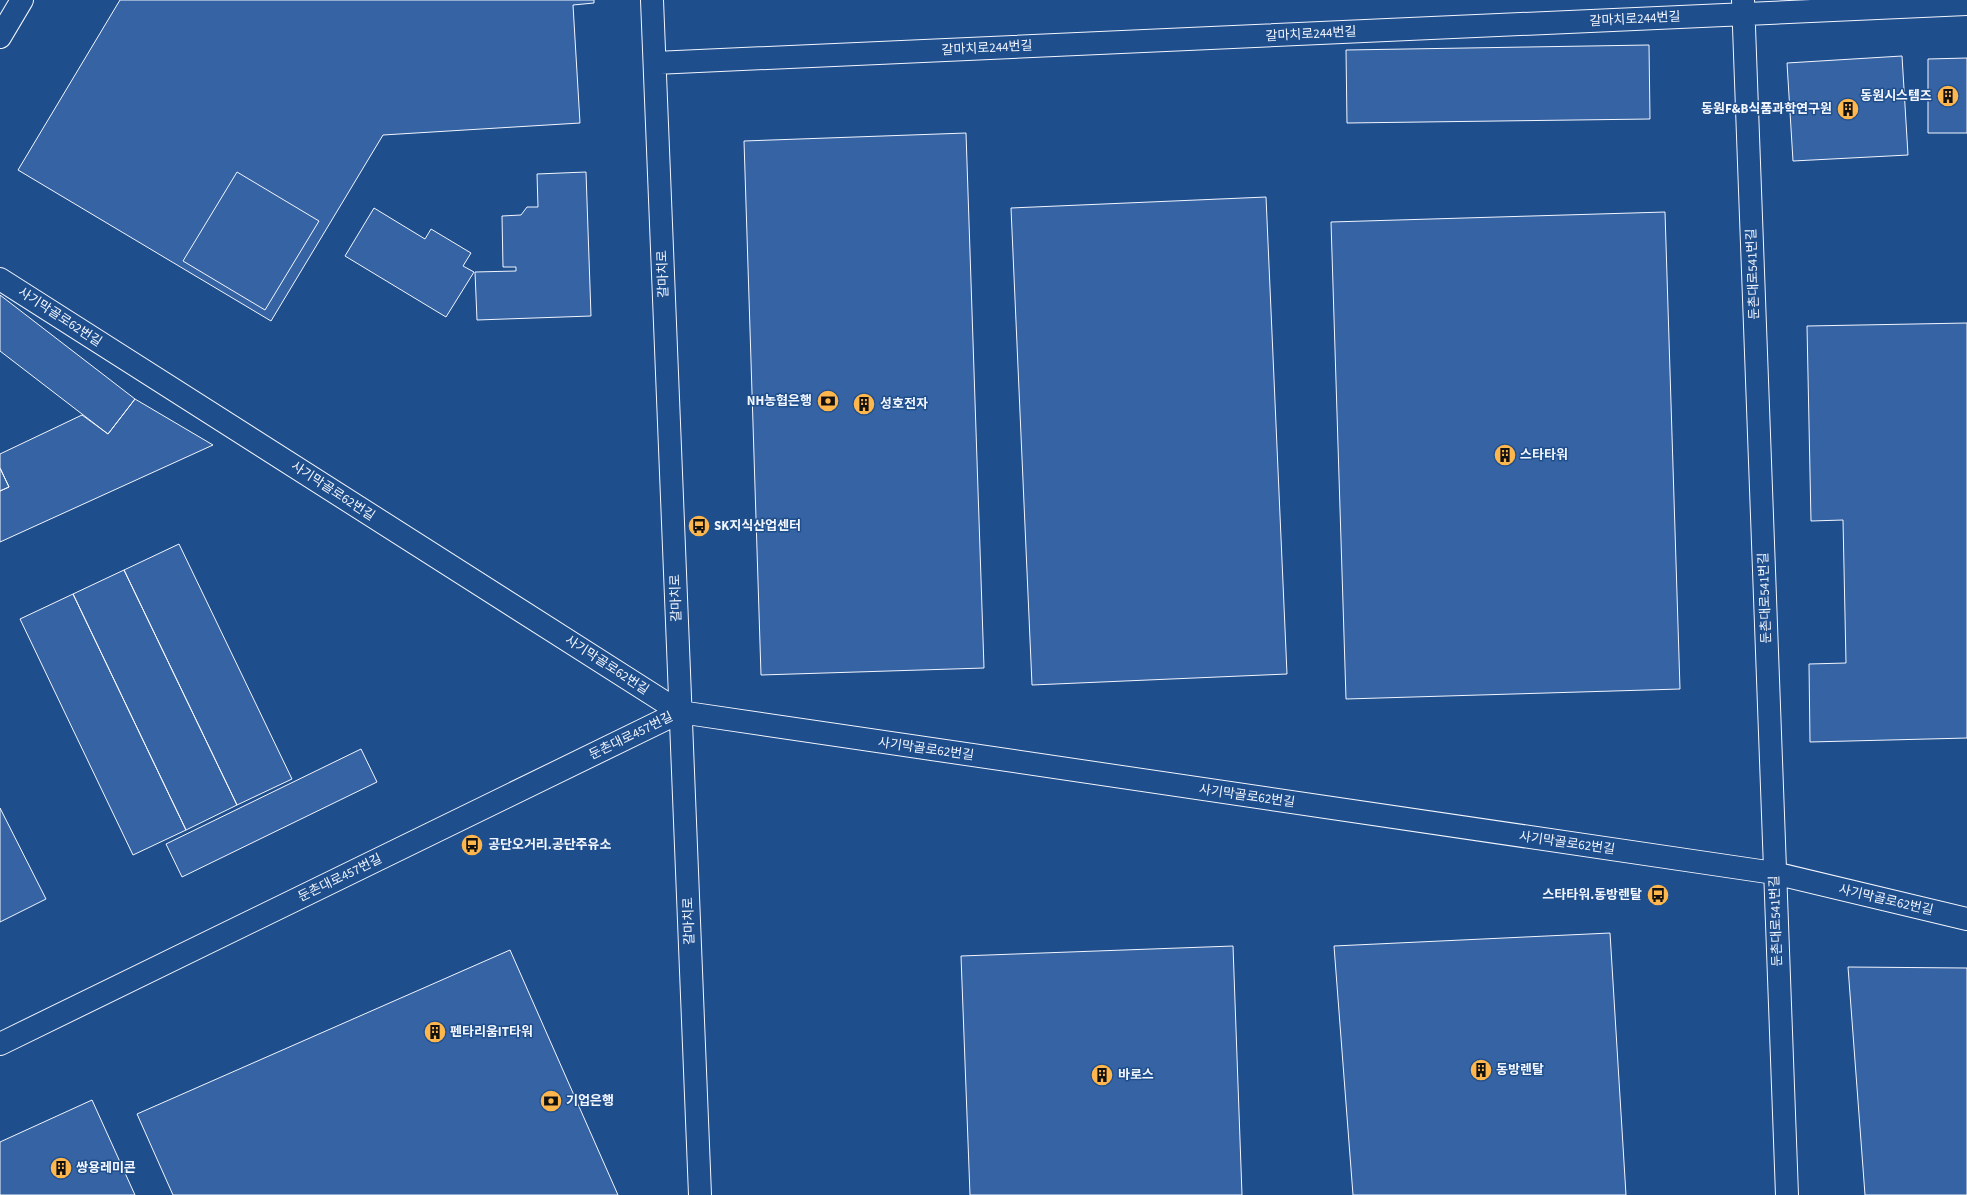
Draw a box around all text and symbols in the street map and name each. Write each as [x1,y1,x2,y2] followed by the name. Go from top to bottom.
[1589,8,1681,30] street label: 갈마치로244번길
[1265,23,1357,45] street label: 갈마치로244번길
[941,37,1033,59] street label: 갈마치로244번길
[1935,83,1961,109] building icon: 동원시스템즈
[1860,87,1932,105] place label: 동원시스템즈
[1835,96,1861,122] building icon: 동원F&B식품과학연구원
[1701,100,1832,118] place label: 동원F&B식품과학연구원
[1742,228,1764,320] street label: 둔촌대로541번길
[653,250,673,298] street label: 갈마치로
[15,283,105,351] street label: 사기막골로62번길
[815,388,841,414] bank icon: NH농협은행
[851,391,877,417] building icon: 성호전자
[747,392,812,410] place label: NH농협은행
[880,395,928,413] place label: 성호전자
[1492,442,1518,468] building icon: 스타타워
[1520,446,1568,464] place label: 스타타워
[288,457,378,525] street label: 사기막골로62번길
[686,513,712,539] bus stop icon: SK지식산업센터
[714,517,801,535] place label: SK지식산업센터
[1754,552,1776,644] street label: 둔촌대로541번길
[666,574,686,622] street label: 갈마치로
[562,631,652,699] street label: 사기막골로62번길
[586,708,676,764] street label: 둔촌대로457번길
[877,733,975,765] street label: 사기막골로62번길
[1198,780,1296,812] street label: 사기막골로62번길
[1518,827,1616,859] street label: 사기막골로62번길
[459,832,485,858] bus stop icon: 공단오거리.공단주유소
[488,836,612,854] place label: 공단오거리.공단주유소
[295,850,385,906] street label: 둔촌대로457번길
[1765,875,1787,967] street label: 둔촌대로541번길
[1837,880,1935,920] street label: 사기막골로62번길
[1645,882,1671,908] bus stop icon: 스타타워.동방렌탈
[1542,886,1642,904] place label: 스타타워.동방렌탈
[679,897,699,945] street label: 갈마치로
[422,1019,448,1045] building icon: 펜타리움IT타워
[450,1023,533,1041] place label: 펜타리움IT타워
[1468,1057,1494,1083] building icon: 동방렌탈
[1496,1061,1544,1079] place label: 동방렌탈
[1089,1062,1115,1088] building icon: 바로스
[1118,1066,1154,1084] place label: 바로스
[538,1088,564,1114] bank icon: 기업은행
[566,1092,614,1110] place label: 기업은행
[48,1155,74,1181] building icon: 쌍용레미콘
[76,1159,136,1177] place label: 쌍용레미콘

